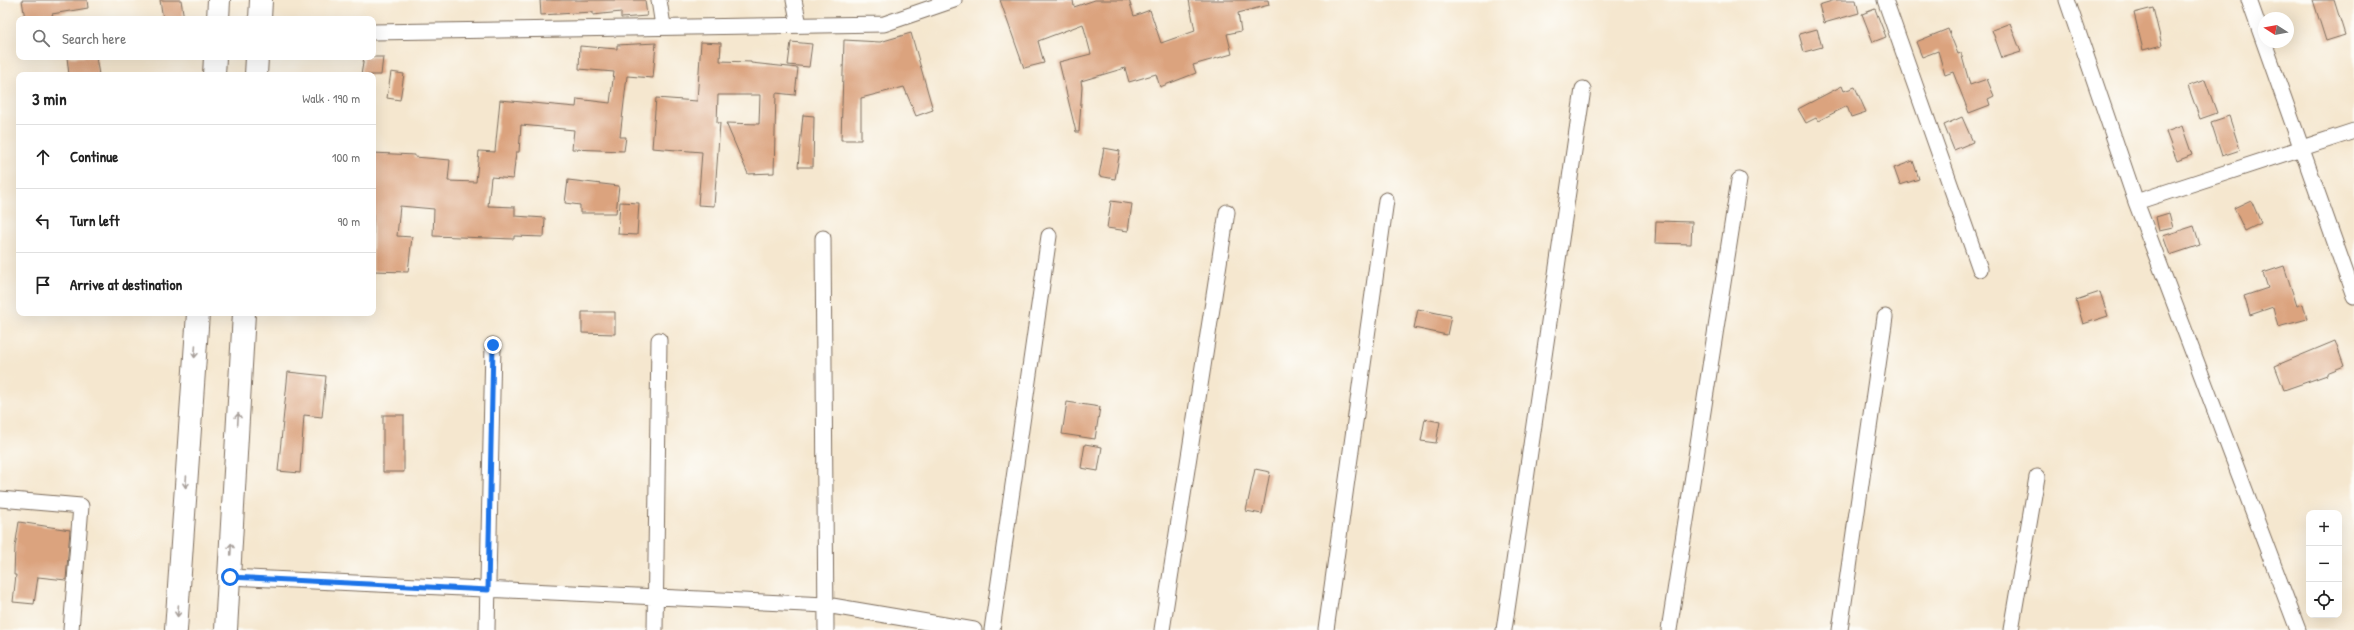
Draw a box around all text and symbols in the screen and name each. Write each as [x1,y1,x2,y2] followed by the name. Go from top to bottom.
[2258,12,2294,48] north arrow
[16,16,376,60] search box
[30,27,52,49] icon: search
[62,28,126,49] text: Search here
[32,87,67,110] text: 3 min
[302,89,360,107] text: Walk · 190 m
[32,146,54,168] icon: ahead
[70,146,118,167] text: Continue
[332,148,360,166] text: 100 m
[32,210,54,232] icon: left
[70,210,120,231] text: Turn left
[338,212,360,230] text: 90 m
[32,274,54,296] icon: arrive
[70,274,182,295] text: Arrive at destination
[484,336,502,354] route end
[192,345,199,358] one-way arrow
[235,413,242,426] one-way arrow
[183,475,190,488] one-way arrow
[2306,510,2342,618] map controls
[2306,510,2342,546] button: +
[228,543,235,556] one-way arrow
[2306,546,2342,582] button: −
[221,568,239,586] route start
[2306,582,2342,618] button: locate
[174,604,181,617] one-way arrow

